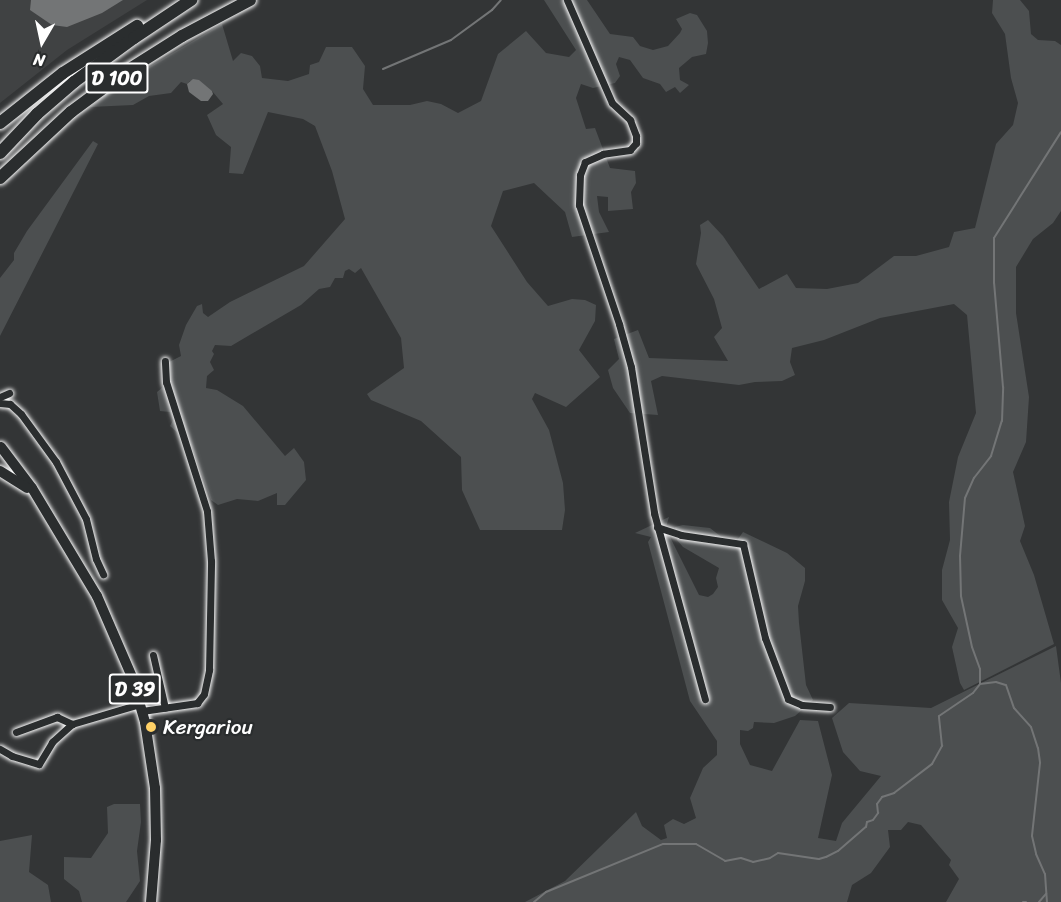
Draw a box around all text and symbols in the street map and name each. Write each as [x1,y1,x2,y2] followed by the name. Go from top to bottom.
[12,12,72,72] north arrow
[31,45,47,75] text: N
[84,61,150,95] road number: D 100
[108,672,162,706] road number: D 39
[163,714,253,740] place label: Kergariou
[144,720,158,734] marker: Kergariou

